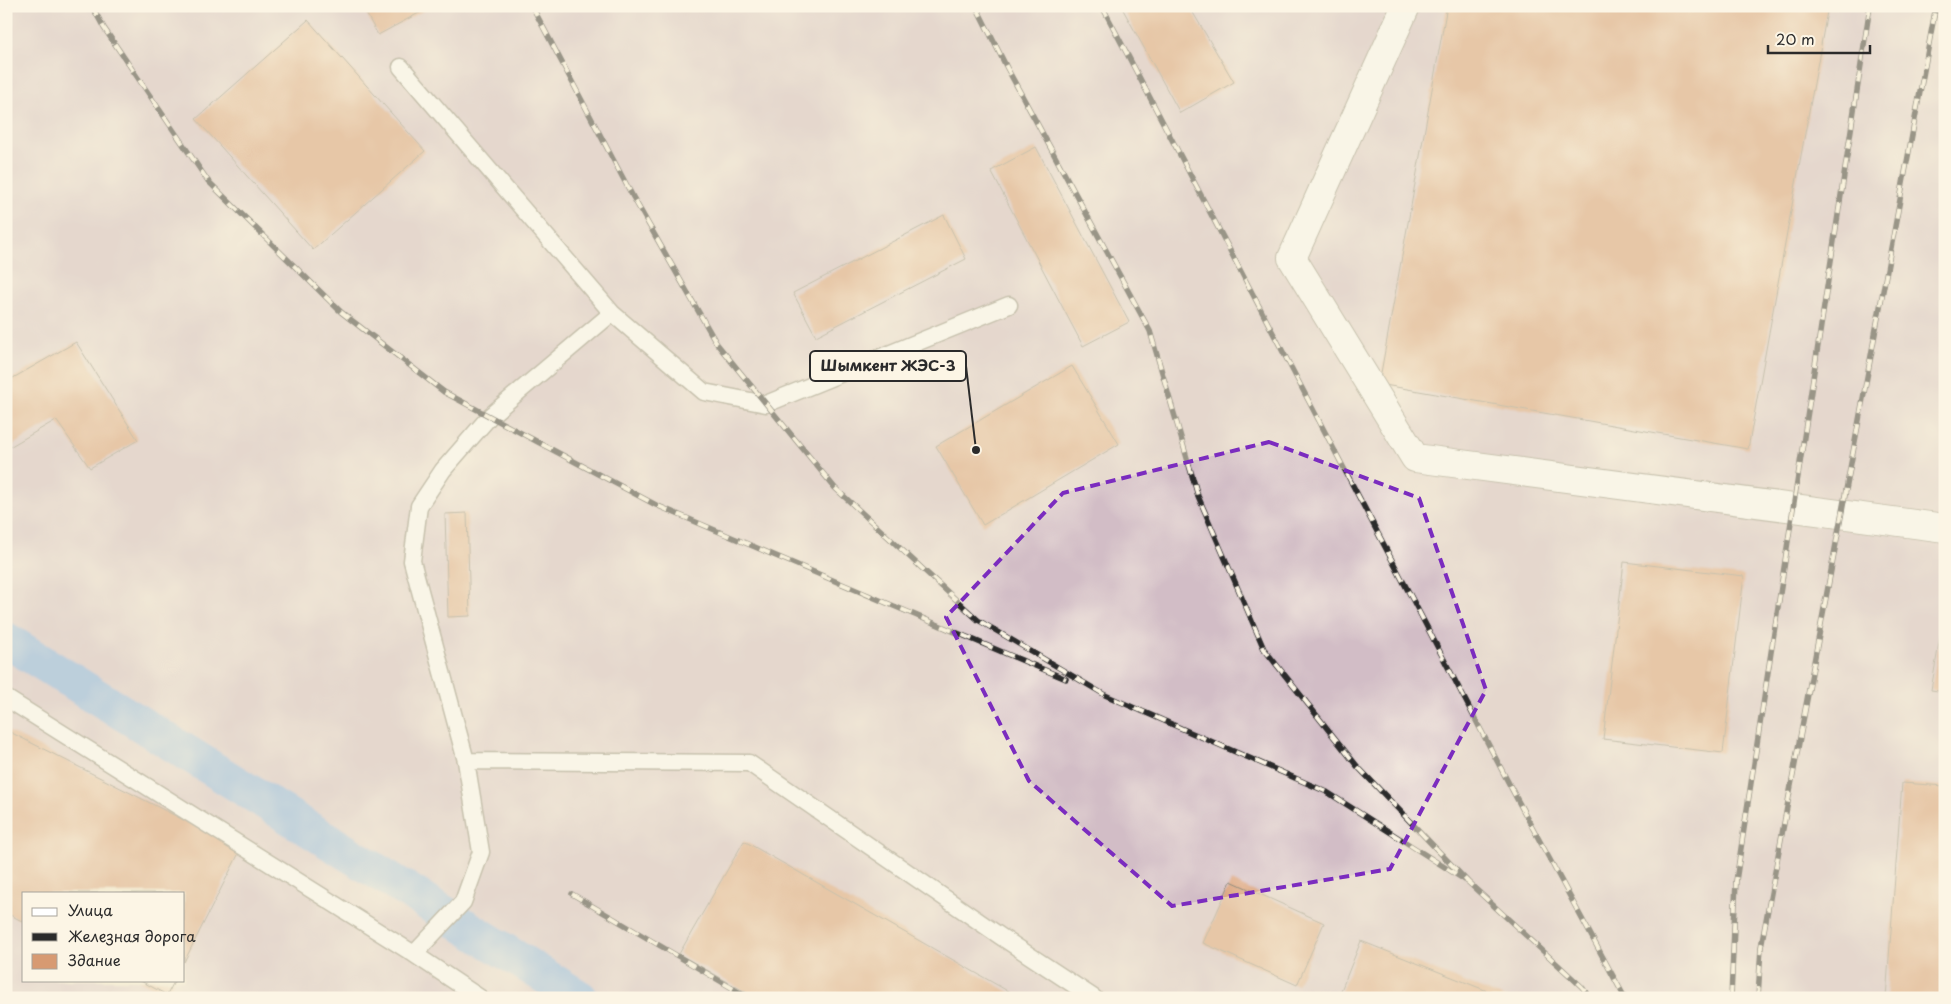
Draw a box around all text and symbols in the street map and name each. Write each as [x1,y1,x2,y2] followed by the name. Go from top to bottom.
[1768,22,1871,54] scale bar
[1776,27,1815,50] text: 20 m
[810,351,966,381] callout: Шымкент ЖЭС-3
[820,353,956,376] text: Шымкент ЖЭС-3
[22,892,185,982] legend
[68,898,113,921] text: Улица
[68,924,196,947] text: Железная дорога
[68,948,121,971] text: Здание

